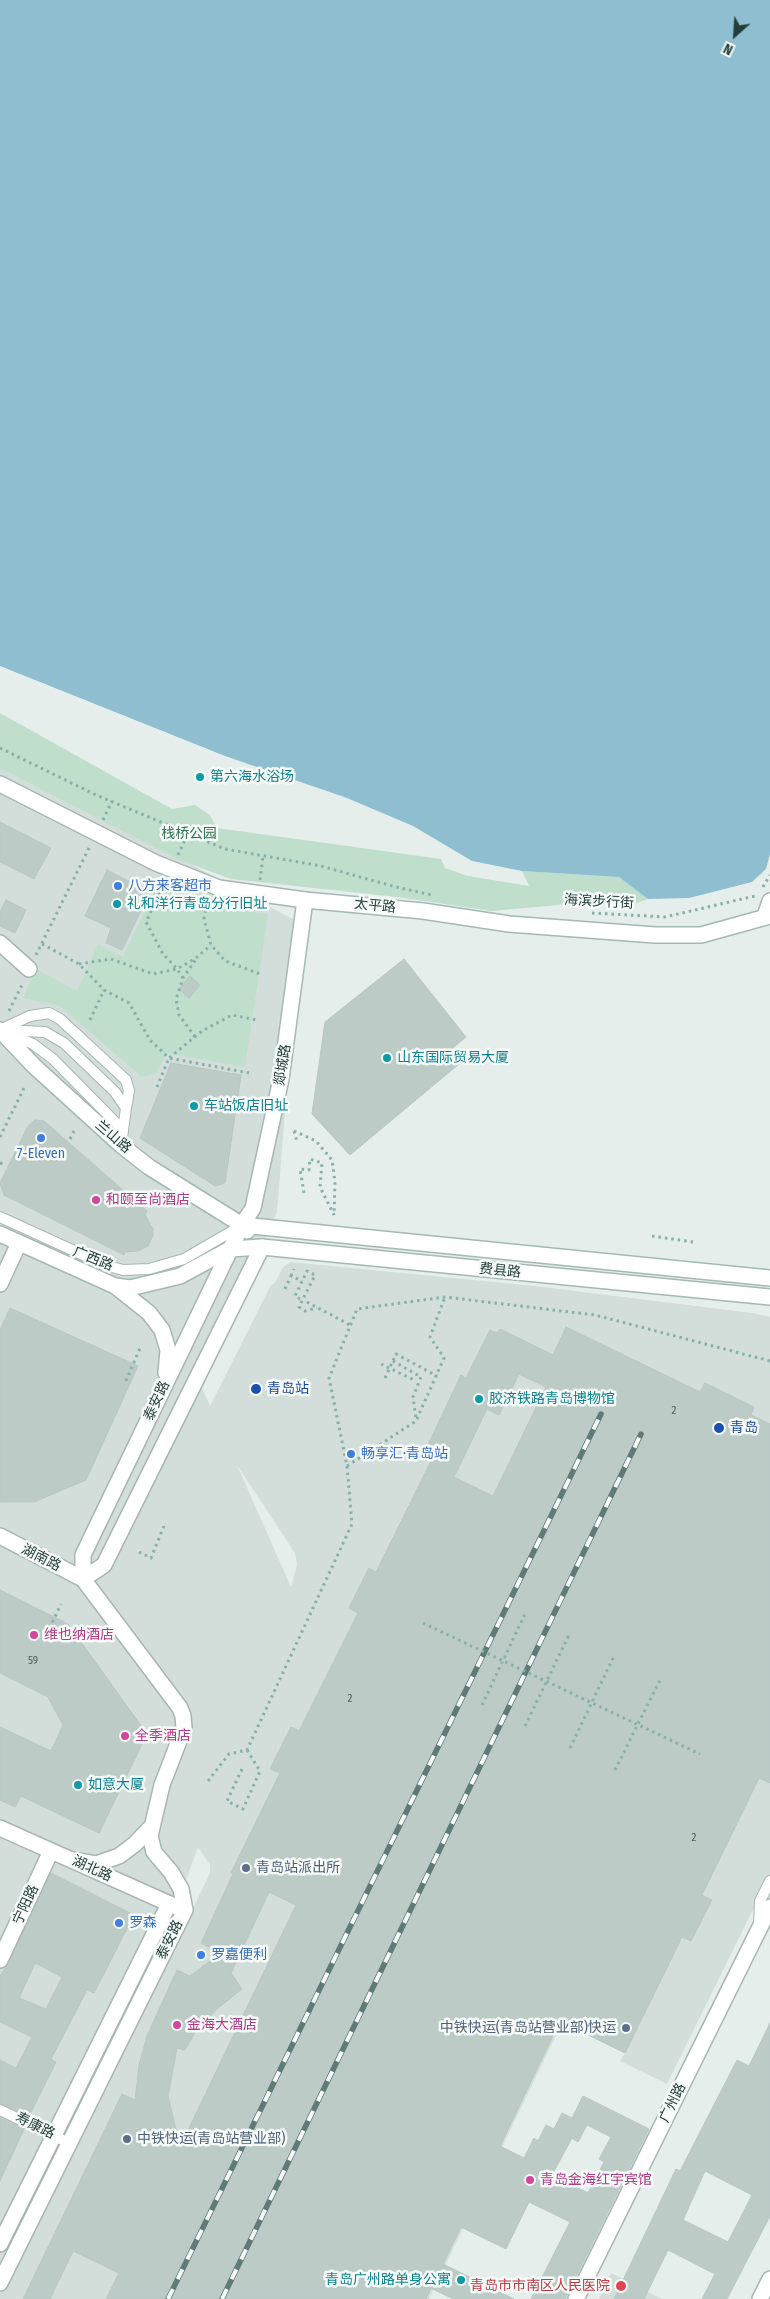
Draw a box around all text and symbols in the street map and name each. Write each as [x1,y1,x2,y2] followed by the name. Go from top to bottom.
[710,10,760,60] north arrow
[721,39,736,58] text: N
[210,769,294,785] place label: 第六海水浴场
[194,771,206,783] marker: 第六海水浴场
[161,826,217,842] park label: 栈桥公园
[128,878,212,894] place label: 八方来客超市
[112,880,124,892] marker: 八方来客超市
[564,892,634,912] street label: 海滨步行街
[353,895,397,917] street label: 太平路
[127,896,267,912] place label: 礼和洋行青岛分行旧址
[111,898,123,910] marker: 礼和洋行青岛分行旧址
[271,1043,295,1087] street label: 郯城路
[397,1050,509,1066] place label: 山东国际贸易大厦
[381,1052,393,1064] marker: 山东国际贸易大厦
[204,1098,288,1114] place label: 车站饭店旧址
[188,1100,200,1112] marker: 车站饭店旧址
[92,1117,134,1157] street label: 兰山路
[35,1132,47,1144] marker: 7-Eleven
[17,1146,65,1162] place label: 7-Eleven
[106,1192,190,1208] place label: 和颐至尚酒店
[90,1194,102,1206] marker: 和颐至尚酒店
[70,1243,116,1275] street label: 广西路
[478,1260,522,1282] street label: 费县路
[141,1378,173,1424] street label: 泰安路
[267,1381,309,1397] place label: 青岛站
[249,1382,263,1396] marker: 青岛站
[489,1391,615,1407] place label: 胶济铁路青岛博物馆
[473,1393,485,1405] marker: 胶济铁路青岛博物馆
[672,1404,676,1418] house number: 2
[730,1420,758,1436] place label: 青岛
[712,1421,726,1435] marker: 青岛
[361,1446,448,1462] place label: 畅享汇·青岛站
[345,1448,357,1460] marker: 畅享汇·青岛站
[18,1541,64,1575] street label: 湖南路
[44,1627,114,1643] place label: 维也纳酒店
[28,1629,40,1641] marker: 维也纳酒店
[28,1654,38,1668] house number: 59
[348,1692,352,1706] house number: 2
[135,1728,191,1744] place label: 全季酒店
[119,1730,131,1742] marker: 全季酒店
[88,1777,144,1793] place label: 如意大厦
[72,1779,84,1791] marker: 如意大厦
[692,1831,696,1845] house number: 2
[69,1853,115,1885] street label: 湖北路
[256,1860,340,1876] place label: 青岛站派出所
[240,1862,252,1874] marker: 青岛站派出所
[10,1882,42,1928] street label: 宁阳路
[129,1915,157,1931] place label: 罗森
[113,1917,125,1929] marker: 罗森
[153,1917,187,1963] street label: 泰安路
[211,1947,267,1963] place label: 罗嘉便利
[195,1949,207,1961] marker: 罗嘉便利
[187,2017,257,2033] place label: 金海大酒店
[171,2019,183,2031] marker: 金海大酒店
[440,2020,616,2036] place label: 中铁快运(青岛站营业部)快运
[620,2022,632,2034] marker: 中铁快运(青岛站营业部)快运
[656,2080,690,2126] street label: 广州路
[12,2109,58,2143] street label: 寿康路
[137,2131,285,2147] place label: 中铁快运(青岛站营业部)
[121,2133,133,2145] marker: 中铁快运(青岛站营业部)
[540,2172,652,2188] place label: 青岛金海红宇宾馆
[524,2174,536,2186] marker: 青岛金海红宇宾馆
[325,2272,451,2288] place label: 青岛广州路单身公寓
[455,2274,467,2286] marker: 青岛广州路单身公寓
[470,2278,610,2294] place label: 青岛市市南区人民医院
[614,2279,628,2293] marker: 青岛市市南区人民医院

